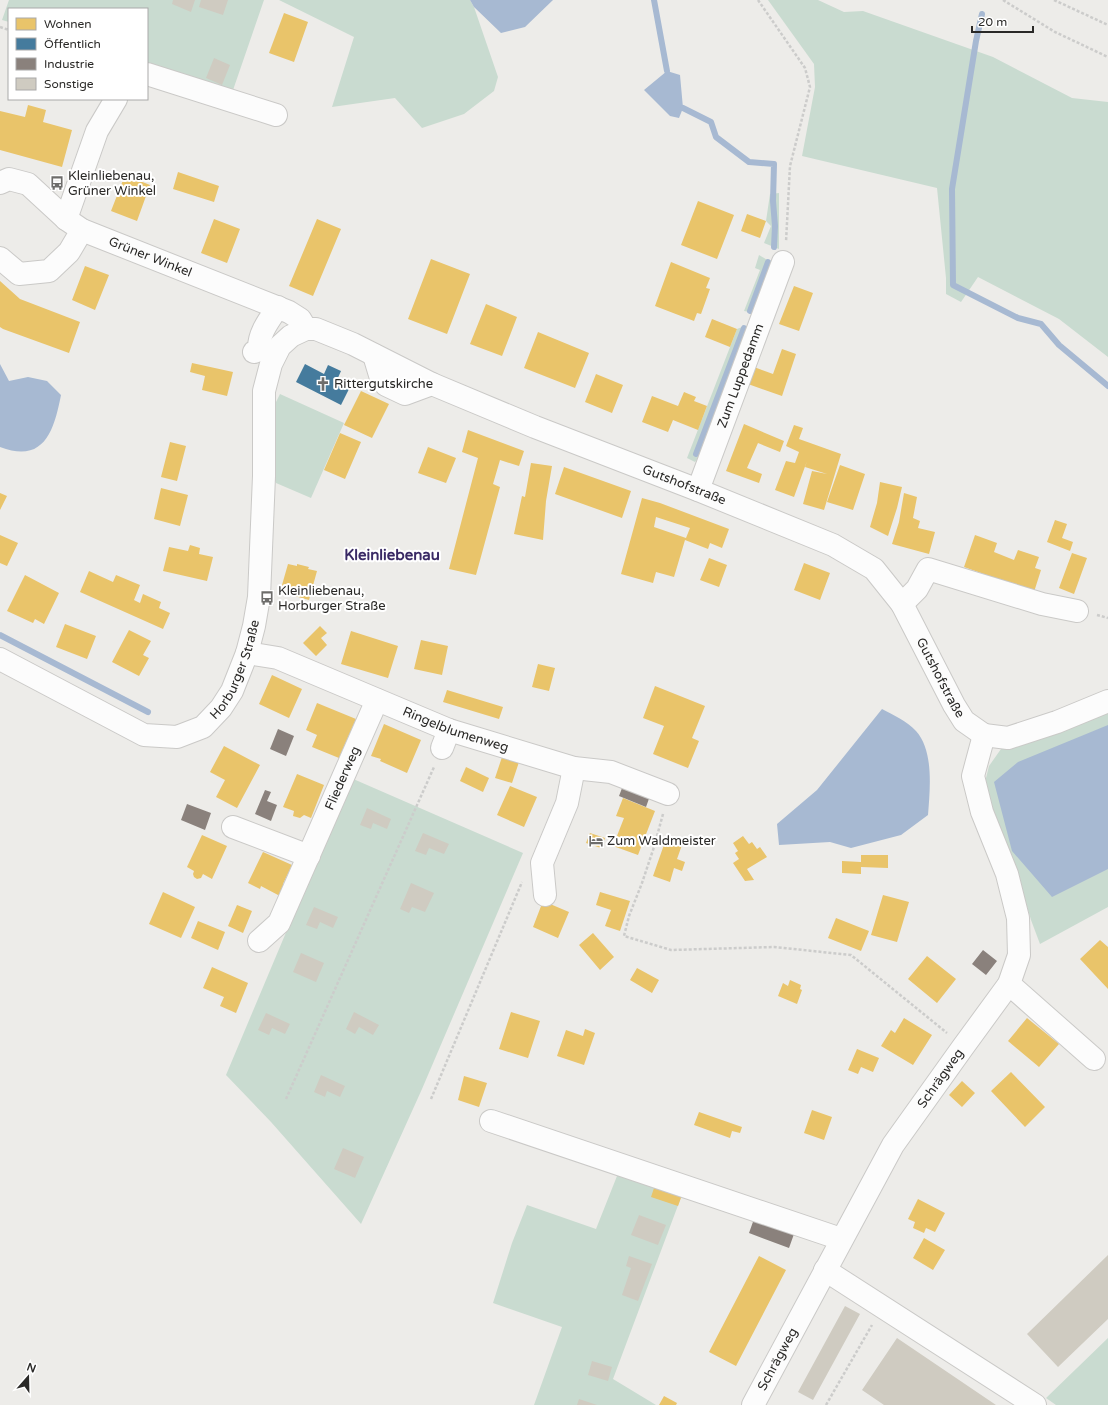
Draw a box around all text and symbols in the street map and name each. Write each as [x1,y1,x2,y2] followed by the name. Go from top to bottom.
[8,8,148,100] legend
[972,8,1033,34] scale bar
[978,15,1007,29] text: 20 m
[44,17,92,31] text: Wohnen
[44,37,101,51] text: Öffentlich
[44,57,94,71] text: Industrie
[44,77,94,91] text: Sonstige
[68,168,156,199] place label: Kleinliebenau, Grüner Winkel
[49,175,65,191] bus stop icon: Kleinliebenau, Grüner Winkel
[106,233,194,281] street label: Grüner Winkel
[714,321,767,430] street label: Zum Luppedamm
[315,376,331,392] church icon: Rittergutskirche
[334,376,433,392] place label: Rittergutskirche
[640,461,728,509] street label: Gutshofstraße
[344,546,440,564] district label: Kleinliebenau
[278,583,386,614] place label: Kleinliebenau, Horburger Straße
[259,590,275,606] bus stop icon: Kleinliebenau, Horburger Straße
[206,619,263,723] street label: Horburger Straße
[913,635,968,721] street label: Gutshofstraße
[400,703,510,756] street label: Ringelblumenweg
[322,744,364,813] street label: Fliederweg
[588,833,604,849] hotel icon: Zum Waldmeister
[607,833,716,849] place label: Zum Waldmeister
[914,1046,967,1111] street label: Schrägweg
[754,1325,801,1393] street label: Schrägweg
[8,1357,48,1397] north arrow
[25,1360,38,1376] text: N

